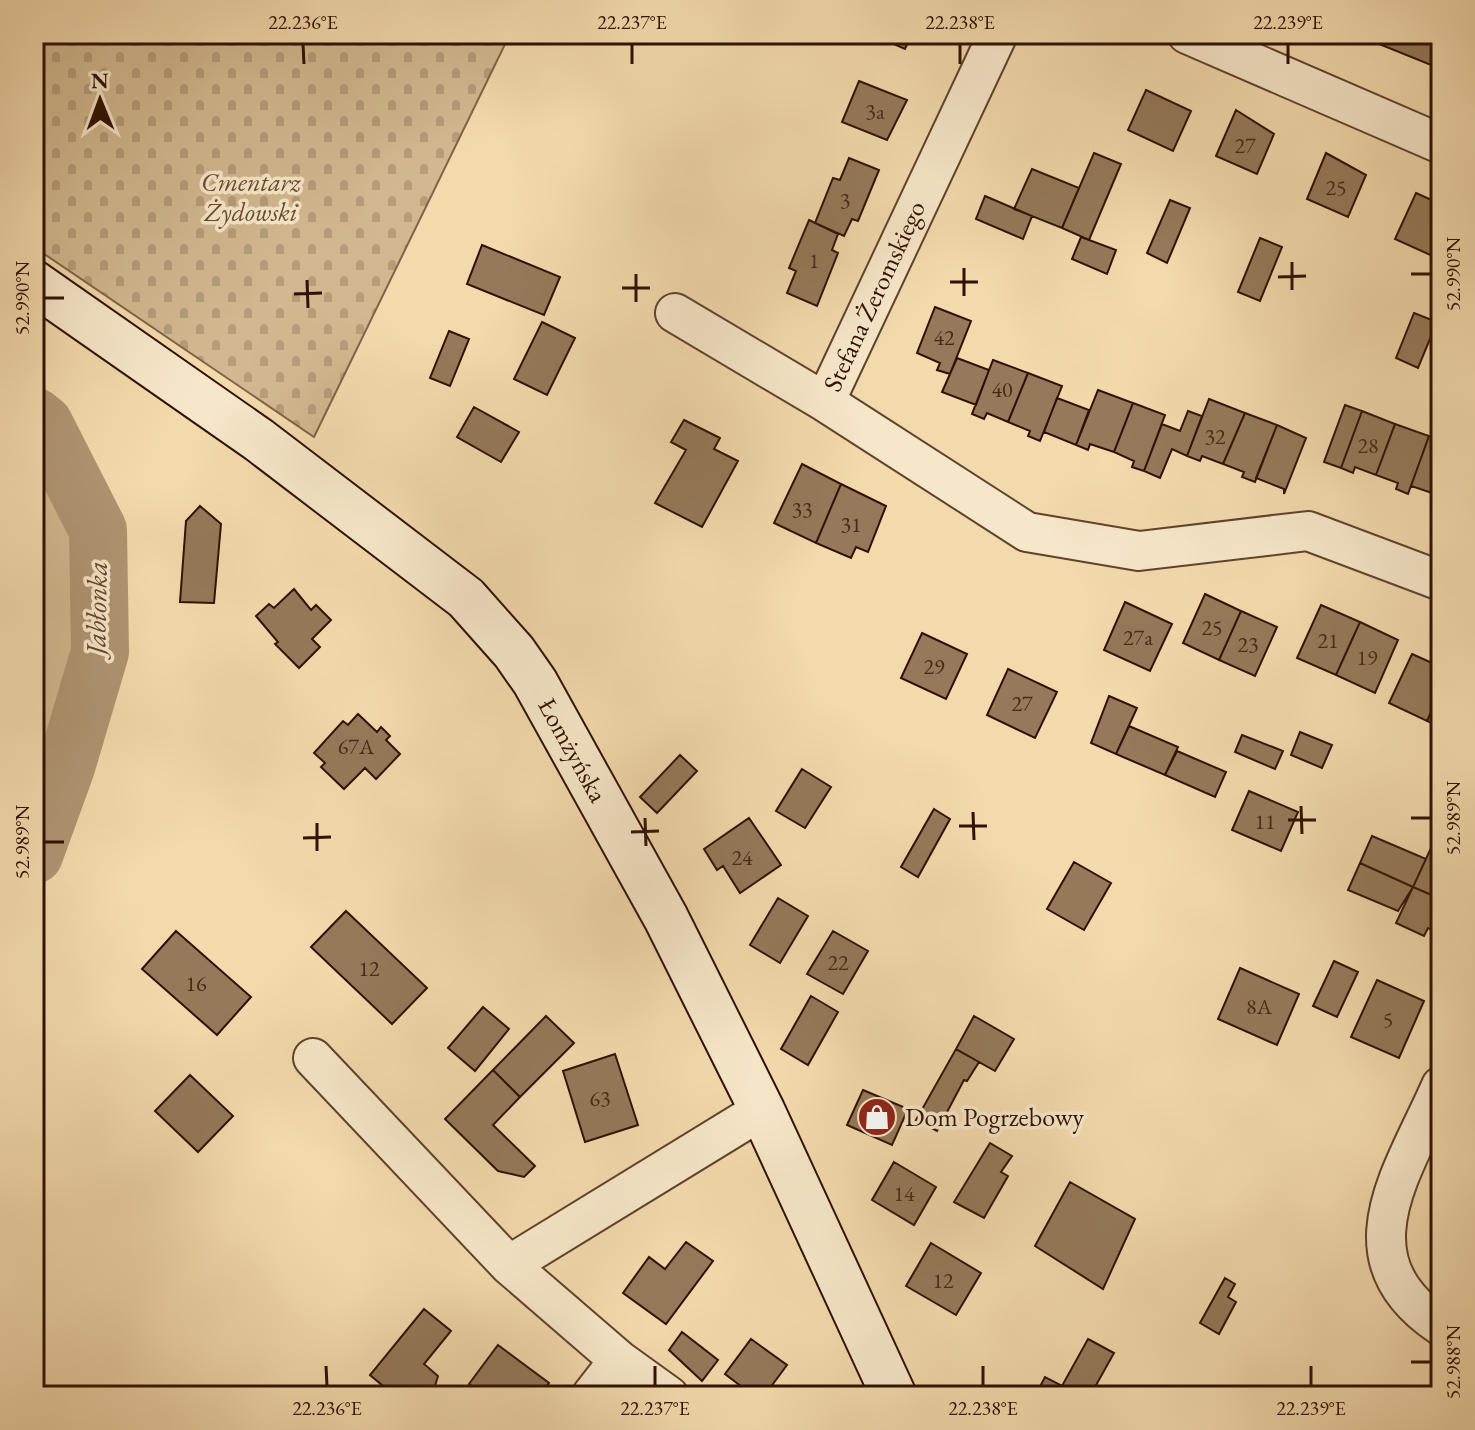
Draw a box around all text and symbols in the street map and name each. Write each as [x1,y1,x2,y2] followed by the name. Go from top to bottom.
[268,9,338,35] text: 22.236°E
[597,9,667,35] text: 22.237°E
[925,9,995,35] text: 22.238°E
[1253,9,1323,35] text: 22.239°E
[60,60,140,140] north arrow
[91,66,109,95] text: N
[865,97,885,126] house number: 3a
[1234,131,1256,160] house number: 27
[201,165,301,229] park label: Cmentarz Żydowski
[1325,173,1347,202] house number: 25
[840,186,850,215] house number: 3
[815,195,933,397] street label: Stefana Żeromskiego
[1440,237,1466,311] text: 52.990°N
[809,246,819,275] house number: 1
[9,261,35,335] text: 52.990°N
[933,323,955,352] house number: 42
[991,375,1013,404] house number: 40
[1204,422,1226,451] house number: 32
[1357,431,1379,460] house number: 28
[791,495,813,524] house number: 33
[840,510,862,539] house number: 31
[77,561,115,661] water label: Jabłonka
[1201,613,1223,642] house number: 25
[1123,623,1153,652] house number: 27a
[1317,626,1339,655] house number: 21
[1237,630,1259,659] house number: 23
[1356,643,1378,672] house number: 19
[923,652,945,681] house number: 29
[1011,689,1033,718] house number: 27
[530,692,616,809] street label: Łomżyńska
[338,732,375,761] house number: 67A
[1440,781,1466,855] text: 52.989°N
[9,805,35,879] text: 52.989°N
[1254,807,1276,836] house number: 11
[731,843,753,872] house number: 24
[827,948,849,977] house number: 22
[358,954,380,983] house number: 12
[185,969,207,998] house number: 16
[1246,992,1273,1021] house number: 8A
[1383,1005,1393,1034] house number: 5
[589,1084,611,1113] house number: 63
[856,1096,898,1138] shop icon: Dom Pogrzebowy
[905,1100,1084,1134] place label: Dom Pogrzebowy
[893,1179,915,1208] house number: 14
[932,1266,954,1295] house number: 12
[1440,1325,1466,1399] text: 52.988°N
[292,1395,362,1421] text: 22.236°E
[620,1395,690,1421] text: 22.237°E
[948,1395,1018,1421] text: 22.238°E
[1276,1395,1346,1421] text: 22.239°E

